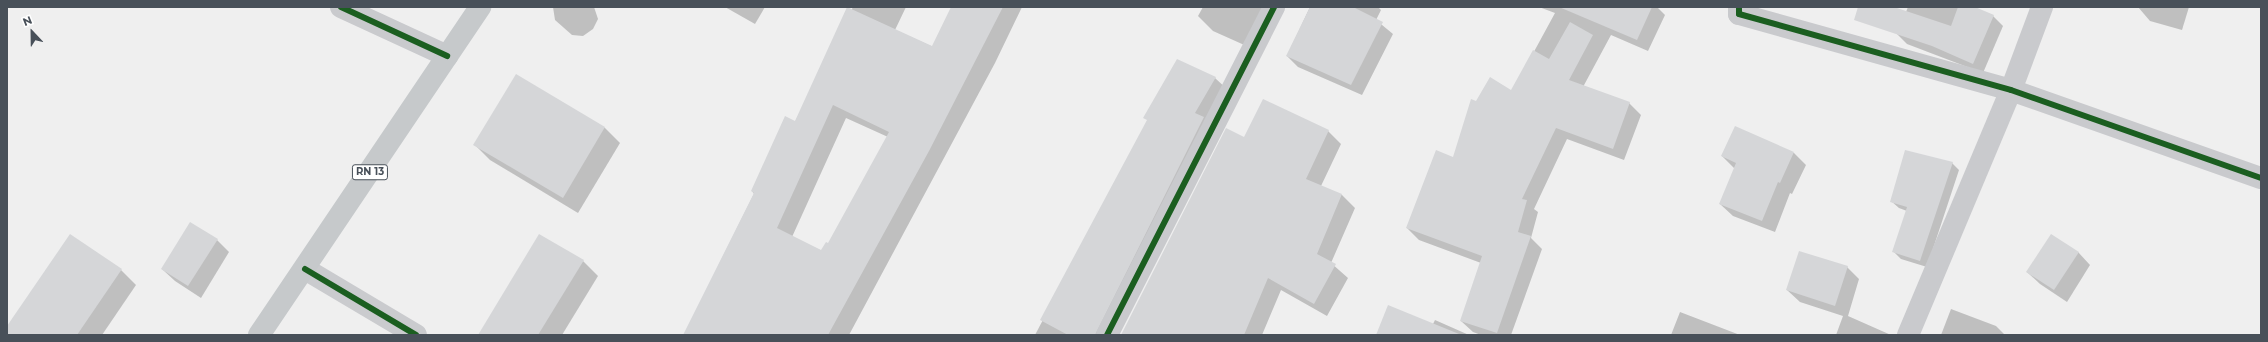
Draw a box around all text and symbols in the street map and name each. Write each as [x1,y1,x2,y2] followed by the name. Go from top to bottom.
[12,12,52,52] north arrow
[21,13,34,29] text: N
[351,164,389,180] road number: RN 13

